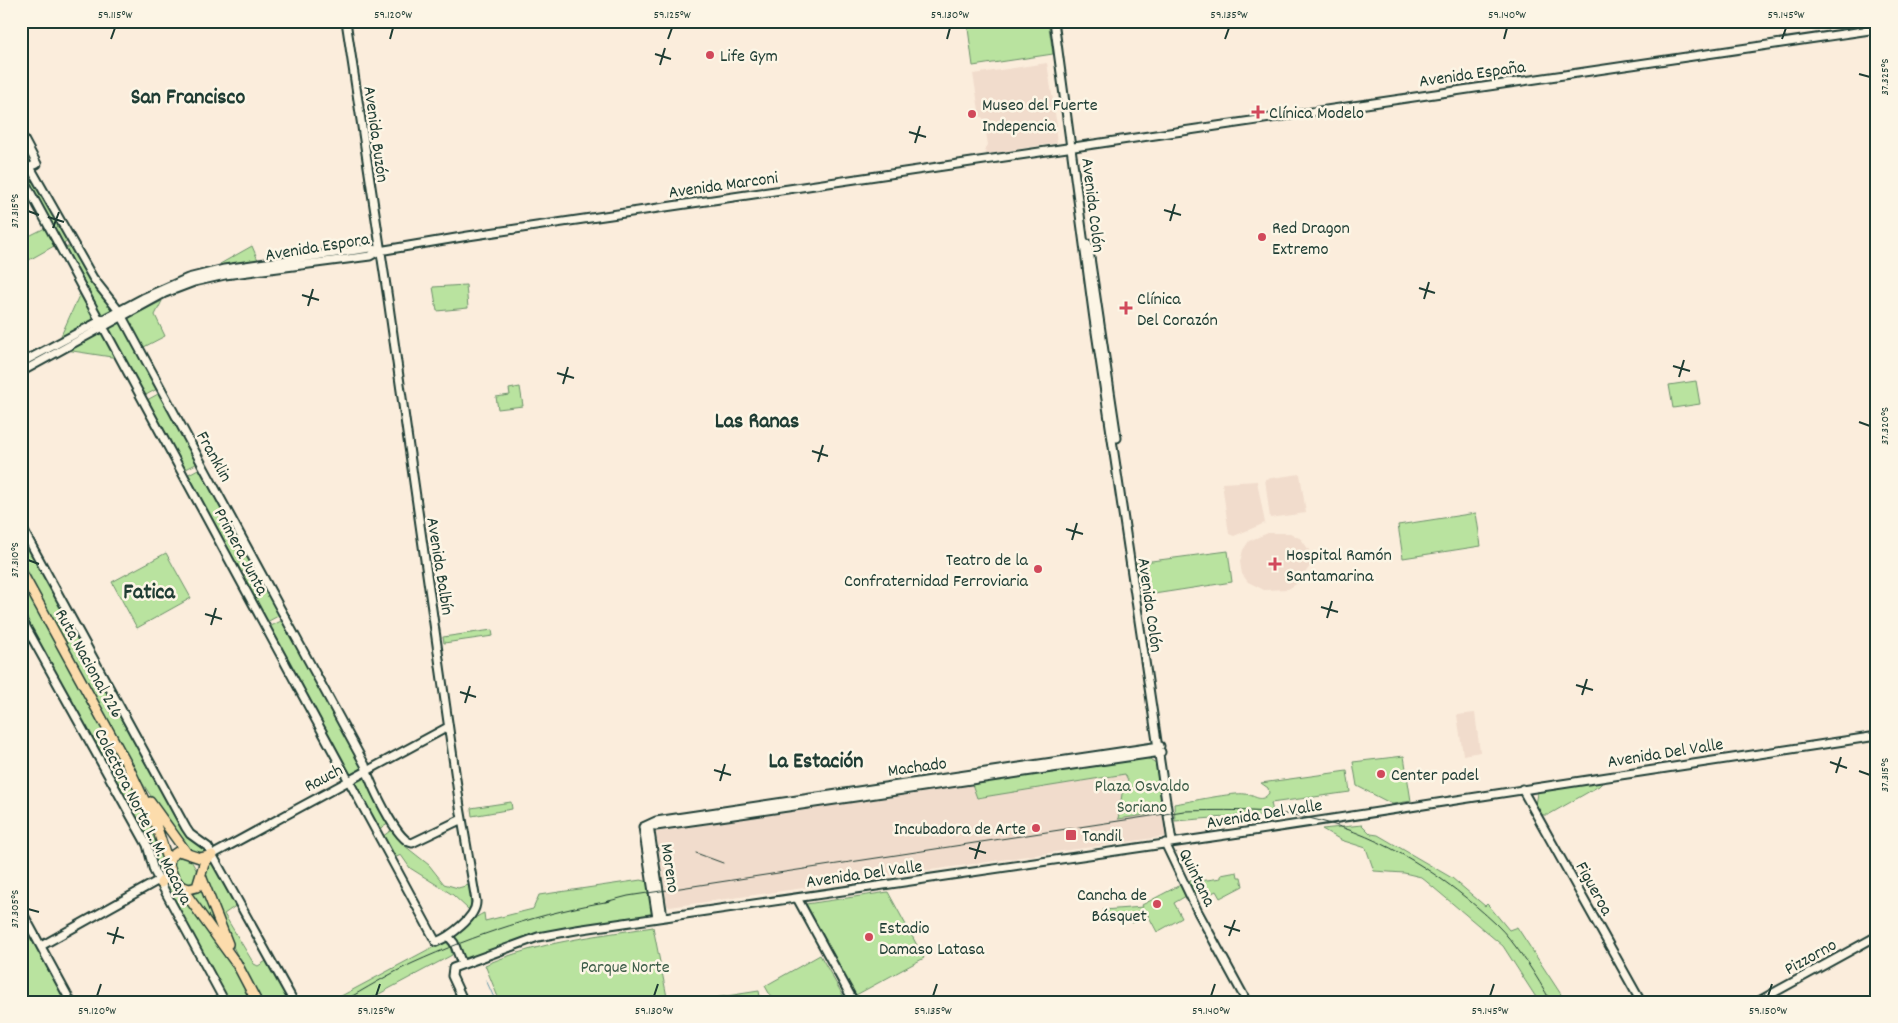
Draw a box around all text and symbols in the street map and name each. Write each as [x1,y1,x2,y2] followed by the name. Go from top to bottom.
[98,7,132,24] text: 59.115°W
[374,7,412,24] text: 59.120°W
[653,7,691,24] text: 59.125°W
[931,7,969,24] text: 59.130°W
[1210,7,1248,24] text: 59.135°W
[1488,7,1526,24] text: 59.140°W
[1768,7,1805,24] text: 59.145°W
[720,45,778,70] place label: Life Gym
[704,49,716,61] marker: Life Gym
[1418,56,1528,95] street label: Avenida España
[1877,58,1894,96] text: 37.325°S
[131,83,245,114] district label: San Francisco
[355,84,394,184] street label: Avenida Buzón
[982,94,1098,140] place label: Museo del Fuerte Indepencia
[1269,102,1364,127] place label: Clínica Modelo
[1251,105,1265,119] marker: Clínica Modelo
[966,108,978,120] marker: Museo del Fuerte Indepencia
[1073,156,1110,254] street label: Avenida Colón
[667,166,780,207] street label: Avenida Marconi
[7,194,24,228] text: 37.315°S
[1272,217,1350,263] place label: Red Dragon Extremo
[264,228,372,269] street label: Avenida Espora
[1256,231,1268,243] marker: Red Dragon Extremo
[1137,288,1218,334] place label: Clínica Del Corazón
[1119,301,1133,315] marker: Clínica Del Corazón
[715,407,799,438] district label: Las Ranas
[1877,407,1894,445] text: 37.320°S
[189,427,237,487] street label: Franklin
[206,504,273,601] street label: Primera Junta
[418,516,459,617] street label: Avenida Balbín
[7,542,24,578] text: 37.310°S
[1286,544,1392,590] place label: Hospital Ramón Santamarina
[844,549,1029,595] place label: Teatro de la Confraternidad Ferroviaria
[1130,556,1168,654] street label: Avenida Colón
[1268,557,1282,571] marker: Hospital Ramón Santamarina
[1032,563,1044,575] marker: Teatro de la Confraternidad Ferroviaria
[123,578,175,609] district label: Fatica
[47,605,128,723] street label: Ruta Nacional 226
[86,725,197,910] street label: Colectora Norte L. M. Macaya
[1606,733,1725,776] street label: Avenida Del Valle
[769,747,863,778] district label: La Estación
[886,752,948,785] street label: Machado
[1877,758,1894,792] text: 37.315°S
[300,759,348,800] street label: Rauch
[1391,764,1480,789] place label: Center padel
[1375,768,1387,780] marker: Center padel
[1095,775,1189,821] park label: Plaza Osvaldo Soriano
[1205,794,1324,837] street label: Avenida Del Valle
[894,818,1026,843] place label: Incubadora de Arte
[1030,822,1042,834] marker: Incubadora de Arte
[1082,825,1123,850] place label: Tandil
[1064,828,1078,842] marker: Tandil
[653,842,684,895] street label: Moreno
[1171,845,1221,912] street label: Quintana
[805,855,924,896] street label: Avenida Del Valle
[1568,858,1618,921] street label: Figueroa
[1077,884,1147,930] place label: Cancha de Básquet
[7,890,24,928] text: 37.305°S
[1151,898,1163,910] marker: Cancha de Básquet
[879,917,985,963] place label: Estadio Damaso Latasa
[863,931,875,943] marker: Estadio Damaso Latasa
[1781,934,1842,983] street label: Pizzorno
[580,956,670,981] park label: Parque Norte
[78,1003,116,1020] text: 59.120°W
[357,1003,395,1020] text: 59.125°W
[635,1003,673,1020] text: 59.130°W
[914,1003,952,1020] text: 59.135°W
[1192,1003,1230,1020] text: 59.140°W
[1472,1003,1509,1020] text: 59.145°W
[1749,1003,1787,1020] text: 59.150°W

